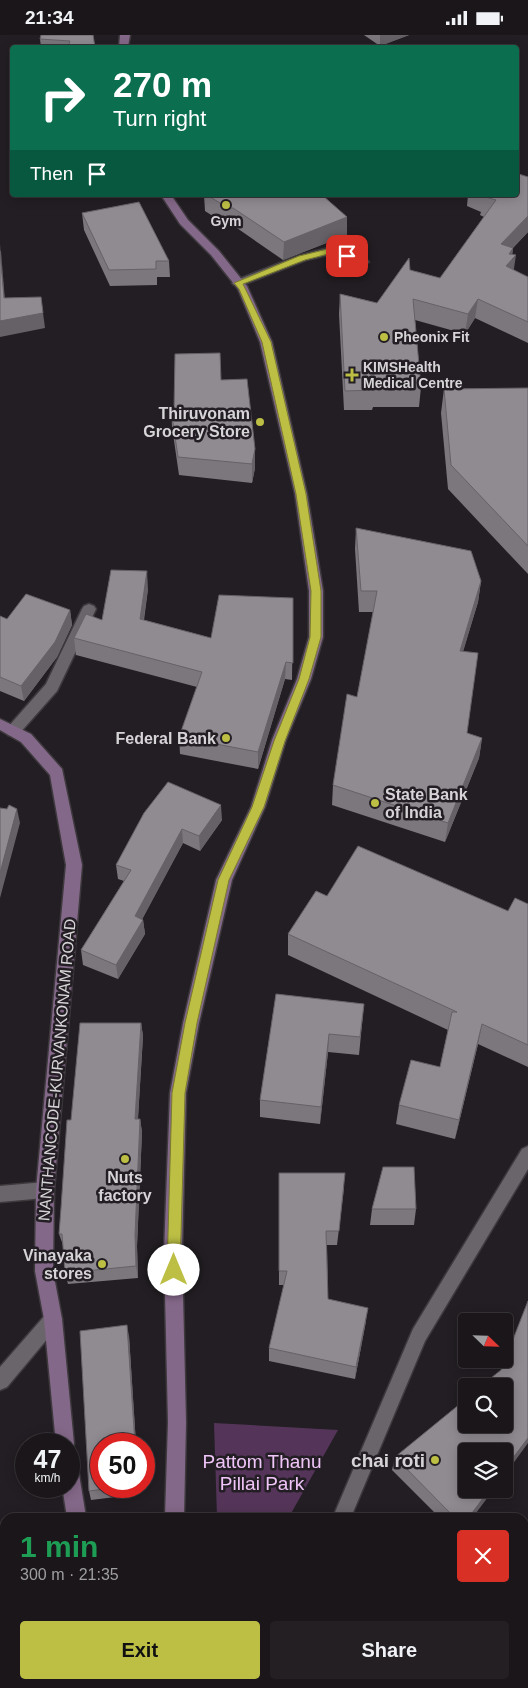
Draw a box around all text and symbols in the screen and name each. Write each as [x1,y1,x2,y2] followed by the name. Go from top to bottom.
[25,7,74,28] text: 21:34
[30,65,95,130] icon: right
[113,65,212,104] text: 270 m
[113,106,206,131] text: Turn right
[83,160,111,188] icon: arrive
[30,163,73,184] text: Then
[220,199,232,211] marker: Gym
[210,213,242,229] place label: Gym
[326,235,368,277] pin
[333,242,361,270] icon: arrive
[394,329,470,345] place label: Pheonix Fit
[378,331,390,343] marker: Pheonix Fit
[363,359,463,391] place label: KIMSHealth Medical Centre
[345,368,359,382] marker: KIMSHealth Medical Centre
[143,405,250,440] place label: Thiruvonam Grocery Store
[254,416,266,428] marker: Thiruvonam Grocery Store
[116,730,216,747] place label: Federal Bank
[220,732,232,744] marker: Federal Bank
[385,786,468,821] place label: State Bank of India
[369,797,381,809] marker: State Bank of India
[35,918,79,1222] street label: NANTHANCODE-KURVANKONAM ROAD
[119,1153,131,1165] marker: Nuts factory
[98,1169,152,1204] place label: Nuts factory
[147,1243,199,1295] position arrow
[23,1247,92,1282] place label: Vinayaka stores
[96,1258,108,1270] marker: Vinayaka stores
[458,1313,512,1367] north arrow
[458,1313,513,1498] map controls
[458,1378,513,1433] button: search
[90,1433,155,1498] speed limit sign: 50
[458,1443,513,1498] button: layers
[34,1445,61,1473] text: 47
[351,1450,425,1471] place label: chai roti
[202,1451,322,1494] park label: Pattom Thanu Pillai Park
[429,1454,441,1466] marker: chai roti
[34,1471,61,1485] text: km/h
[20,1530,98,1563] text: 1 min
[457,1530,509,1582] button: close
[20,1566,119,1583] text: 300 m · 21:35
[20,1621,260,1679] button: Exit
[270,1621,509,1679] button: Share

